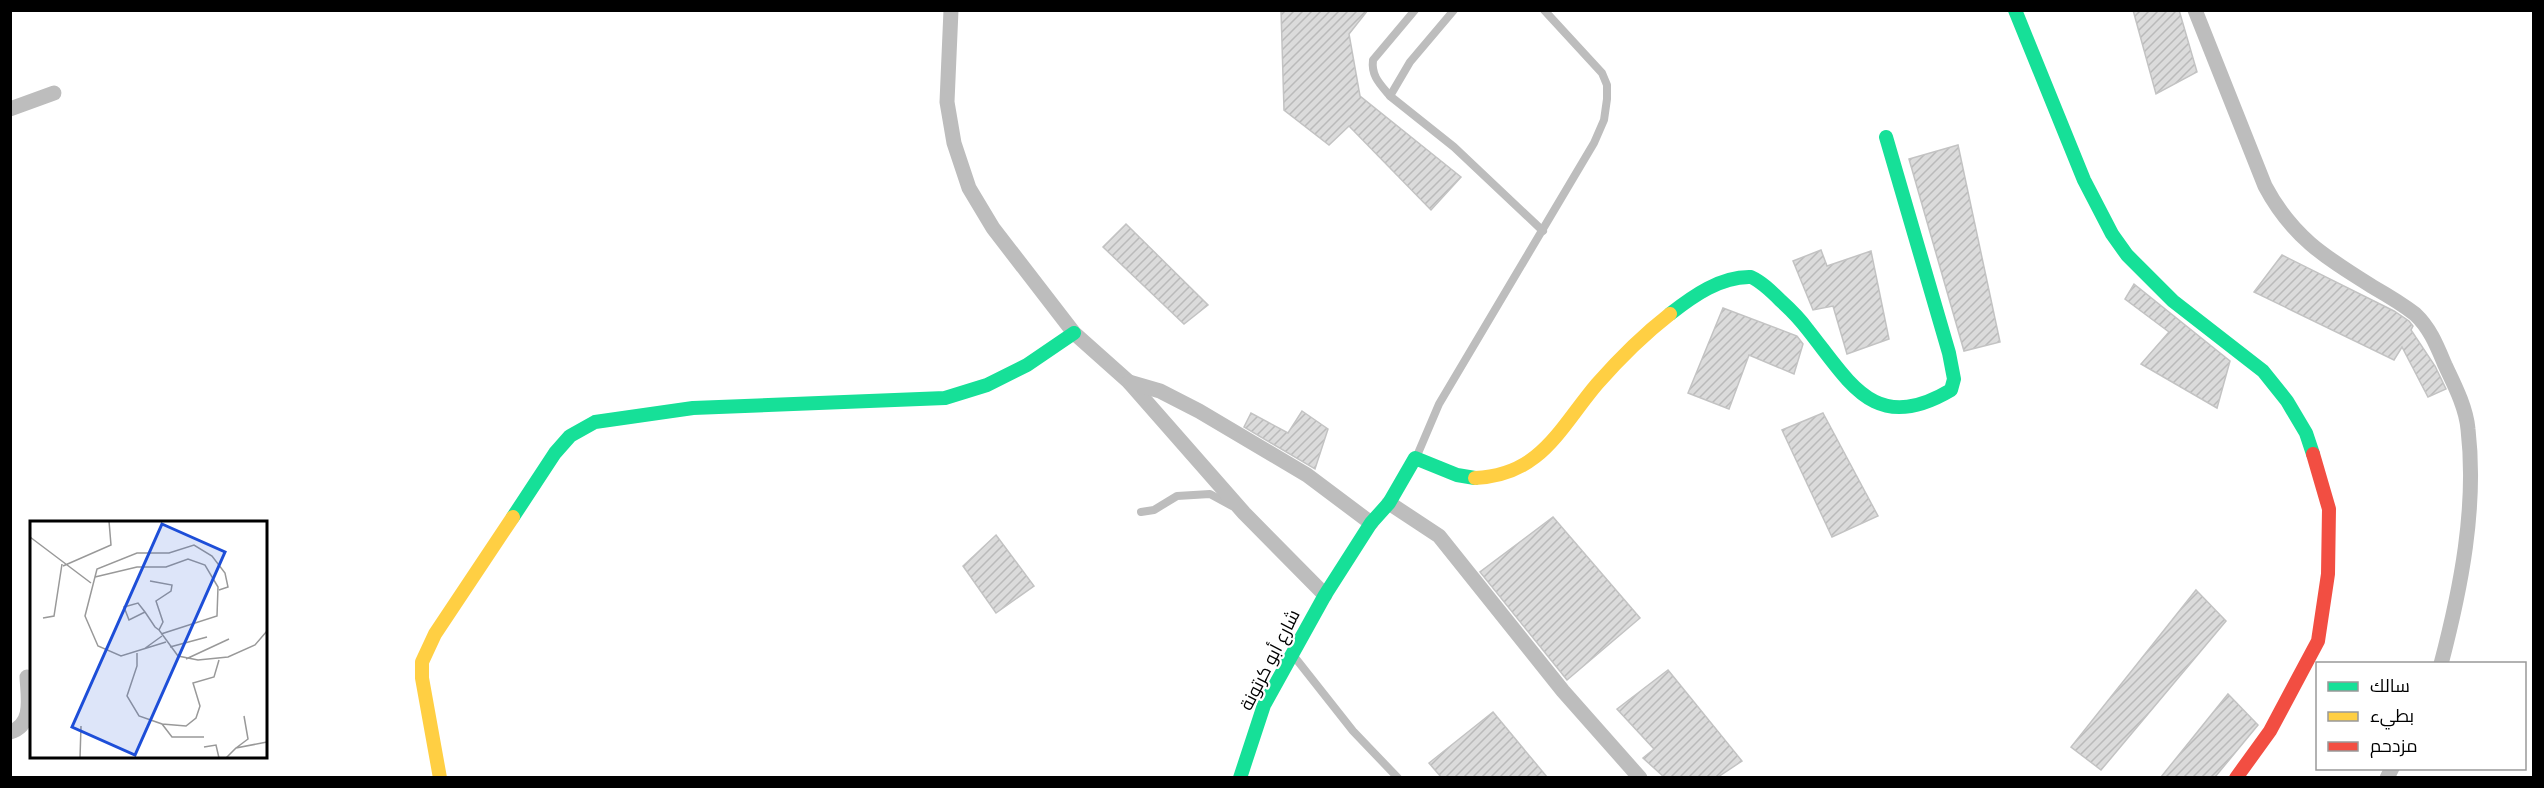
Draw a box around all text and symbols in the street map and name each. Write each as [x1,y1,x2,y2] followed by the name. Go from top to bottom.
[30,521,267,758] inset map
[1235,606,1306,715] street label: شارع أبو كرتونة
[2316,662,2526,770] legend
[2370,675,2410,695] text: سالك
[2370,705,2414,730] text: بطيء
[2370,735,2418,758] text: مزدحم

